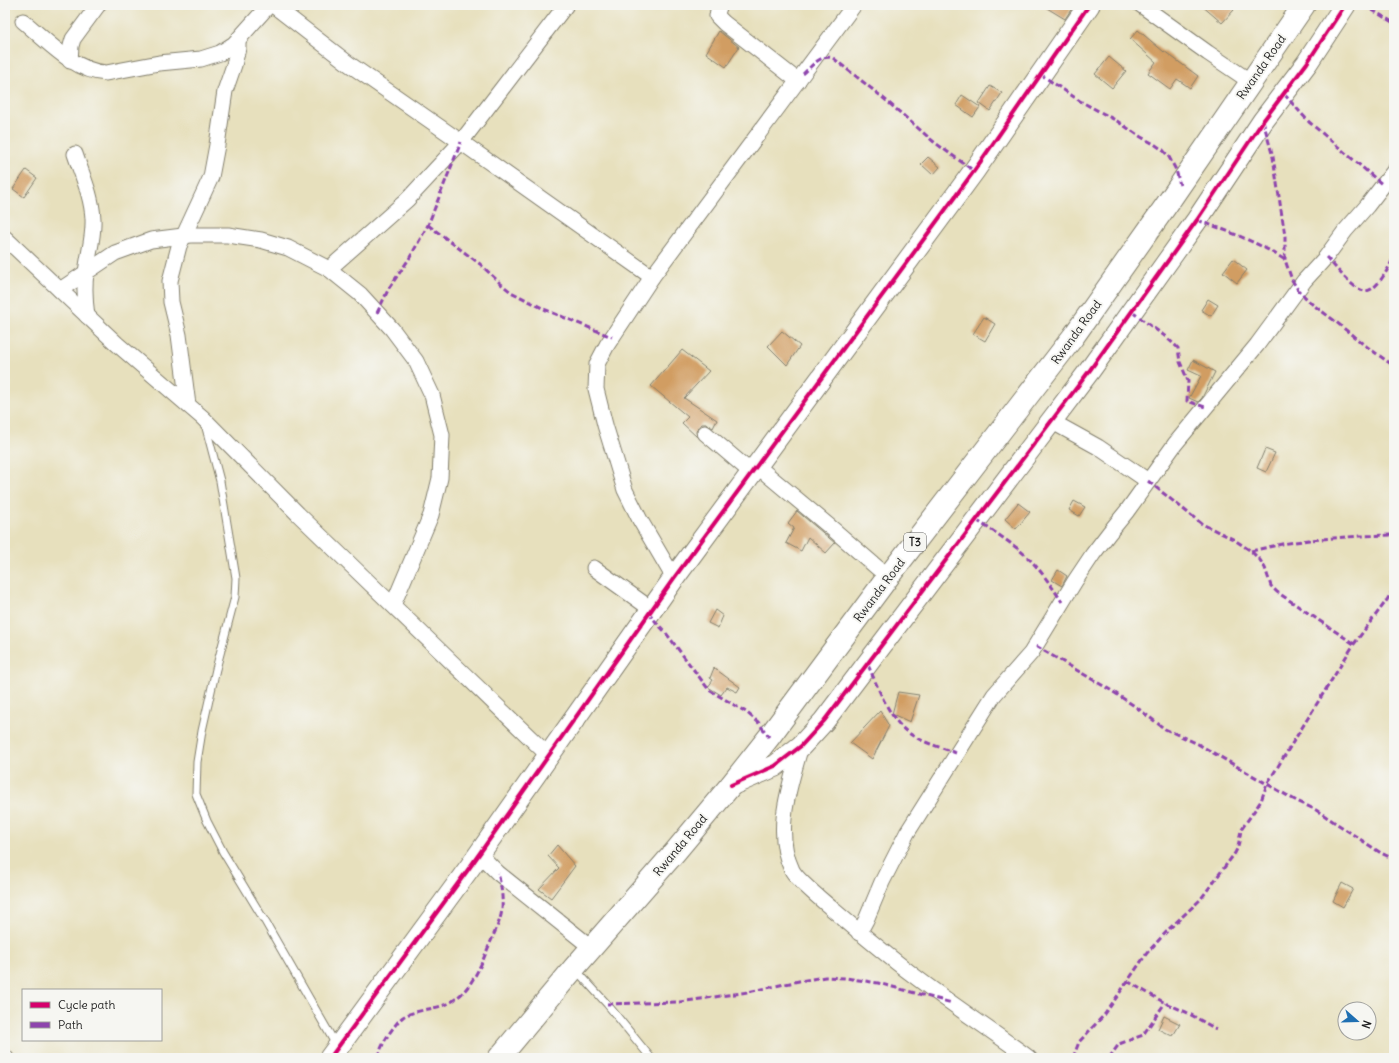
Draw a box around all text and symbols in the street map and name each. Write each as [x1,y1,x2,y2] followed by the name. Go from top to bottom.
[1233,32,1289,102] street label: Rwanda Road
[1048,297,1104,367] street label: Rwanda Road
[904,533,926,551] road number: T3
[850,555,908,625] street label: Rwanda Road
[650,811,710,879] street label: Rwanda Road
[22,989,162,1041] legend
[58,997,115,1012] text: Cycle path
[1337,1001,1377,1041] north arrow
[58,1017,83,1032] text: Path
[1359,1018,1374,1030] text: N

